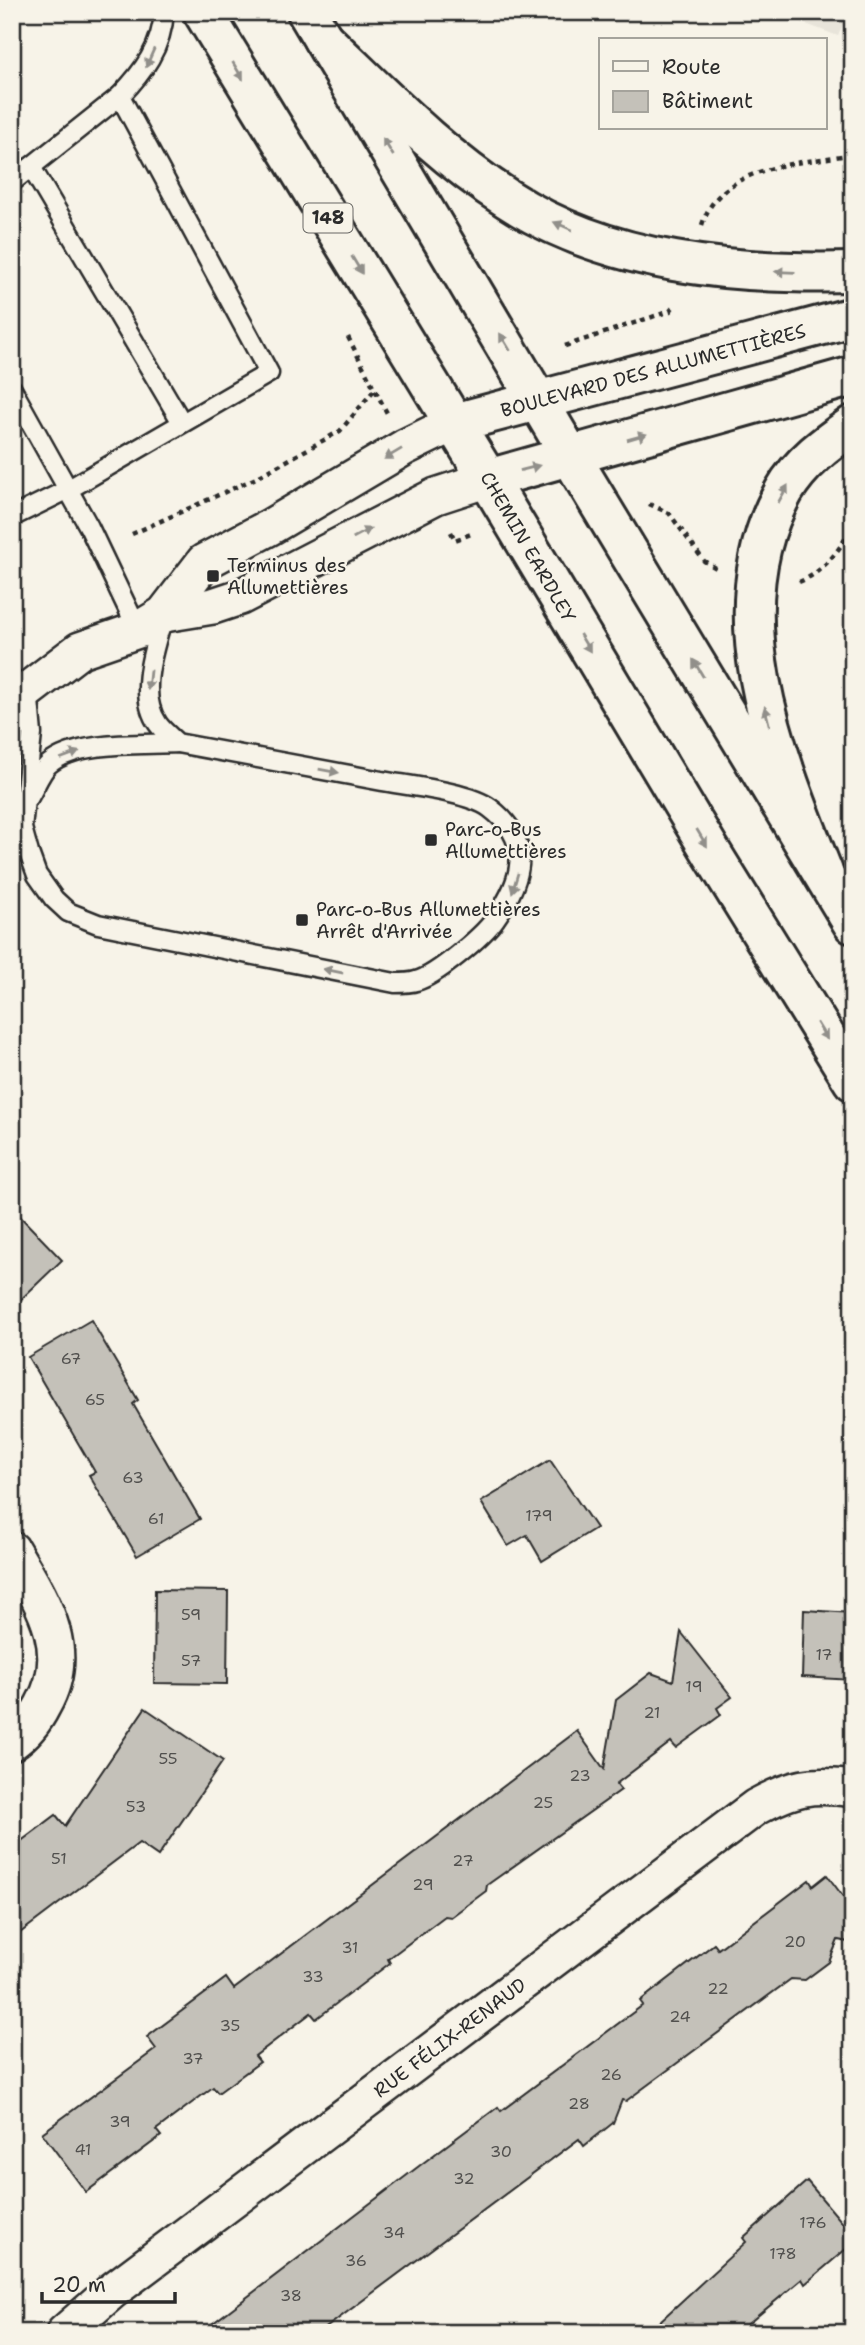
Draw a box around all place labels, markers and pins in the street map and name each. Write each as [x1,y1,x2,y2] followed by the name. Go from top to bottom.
[227,553,349,600] place label: Terminus des Allumettières
[205,568,221,584] marker: Terminus des Allumettières
[445,817,567,864] place label: Parc-o-Bus Allumettières
[423,832,439,848] marker: Parc-o-Bus Allumettières
[316,897,541,944] place label: Parc-o-Bus Allumettières Arrêt d'Arrivée
[294,912,310,928] marker: Parc-o-Bus Allumettières Arrêt d'Arrivée

